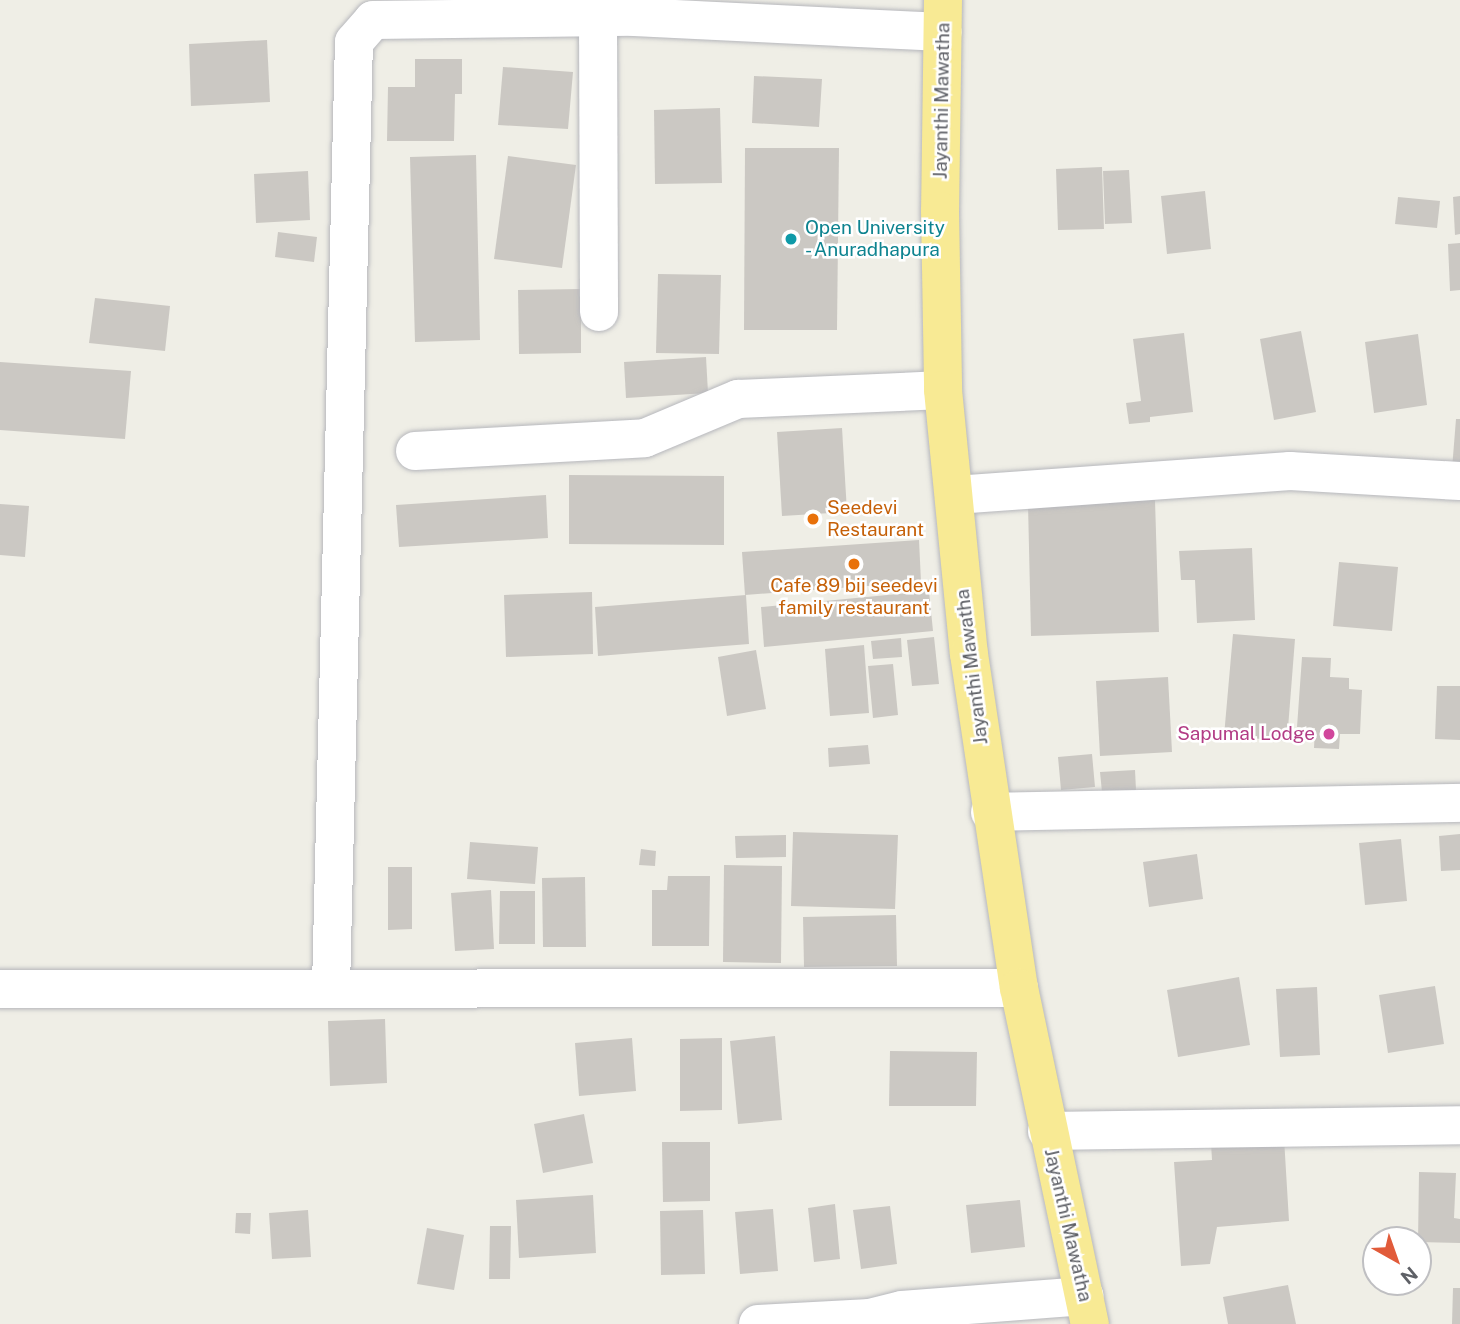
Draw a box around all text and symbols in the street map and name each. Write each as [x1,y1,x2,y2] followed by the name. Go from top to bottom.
[929,22,955,180] street label: Jayanthi Mawatha
[805,217,945,261] place label: Open University - Anuradhapura
[783,231,799,247] marker: Open University - Anuradhapura
[827,497,924,541] place label: Seedevi Restaurant
[805,511,821,527] marker: Seedevi Restaurant
[846,556,862,572] marker: Cafe 89 bij seedevi family restaurant
[770,575,938,619] place label: Cafe 89 bij seedevi family restaurant
[951,588,993,746] street label: Jayanthi Mawatha
[1177,723,1315,745] place label: Sapumal Lodge
[1321,726,1337,742] marker: Sapumal Lodge
[1039,1146,1097,1304] street label: Jayanthi Mawatha
[1362,1226,1432,1296] north arrow
[1396,1262,1422,1289] text: N

